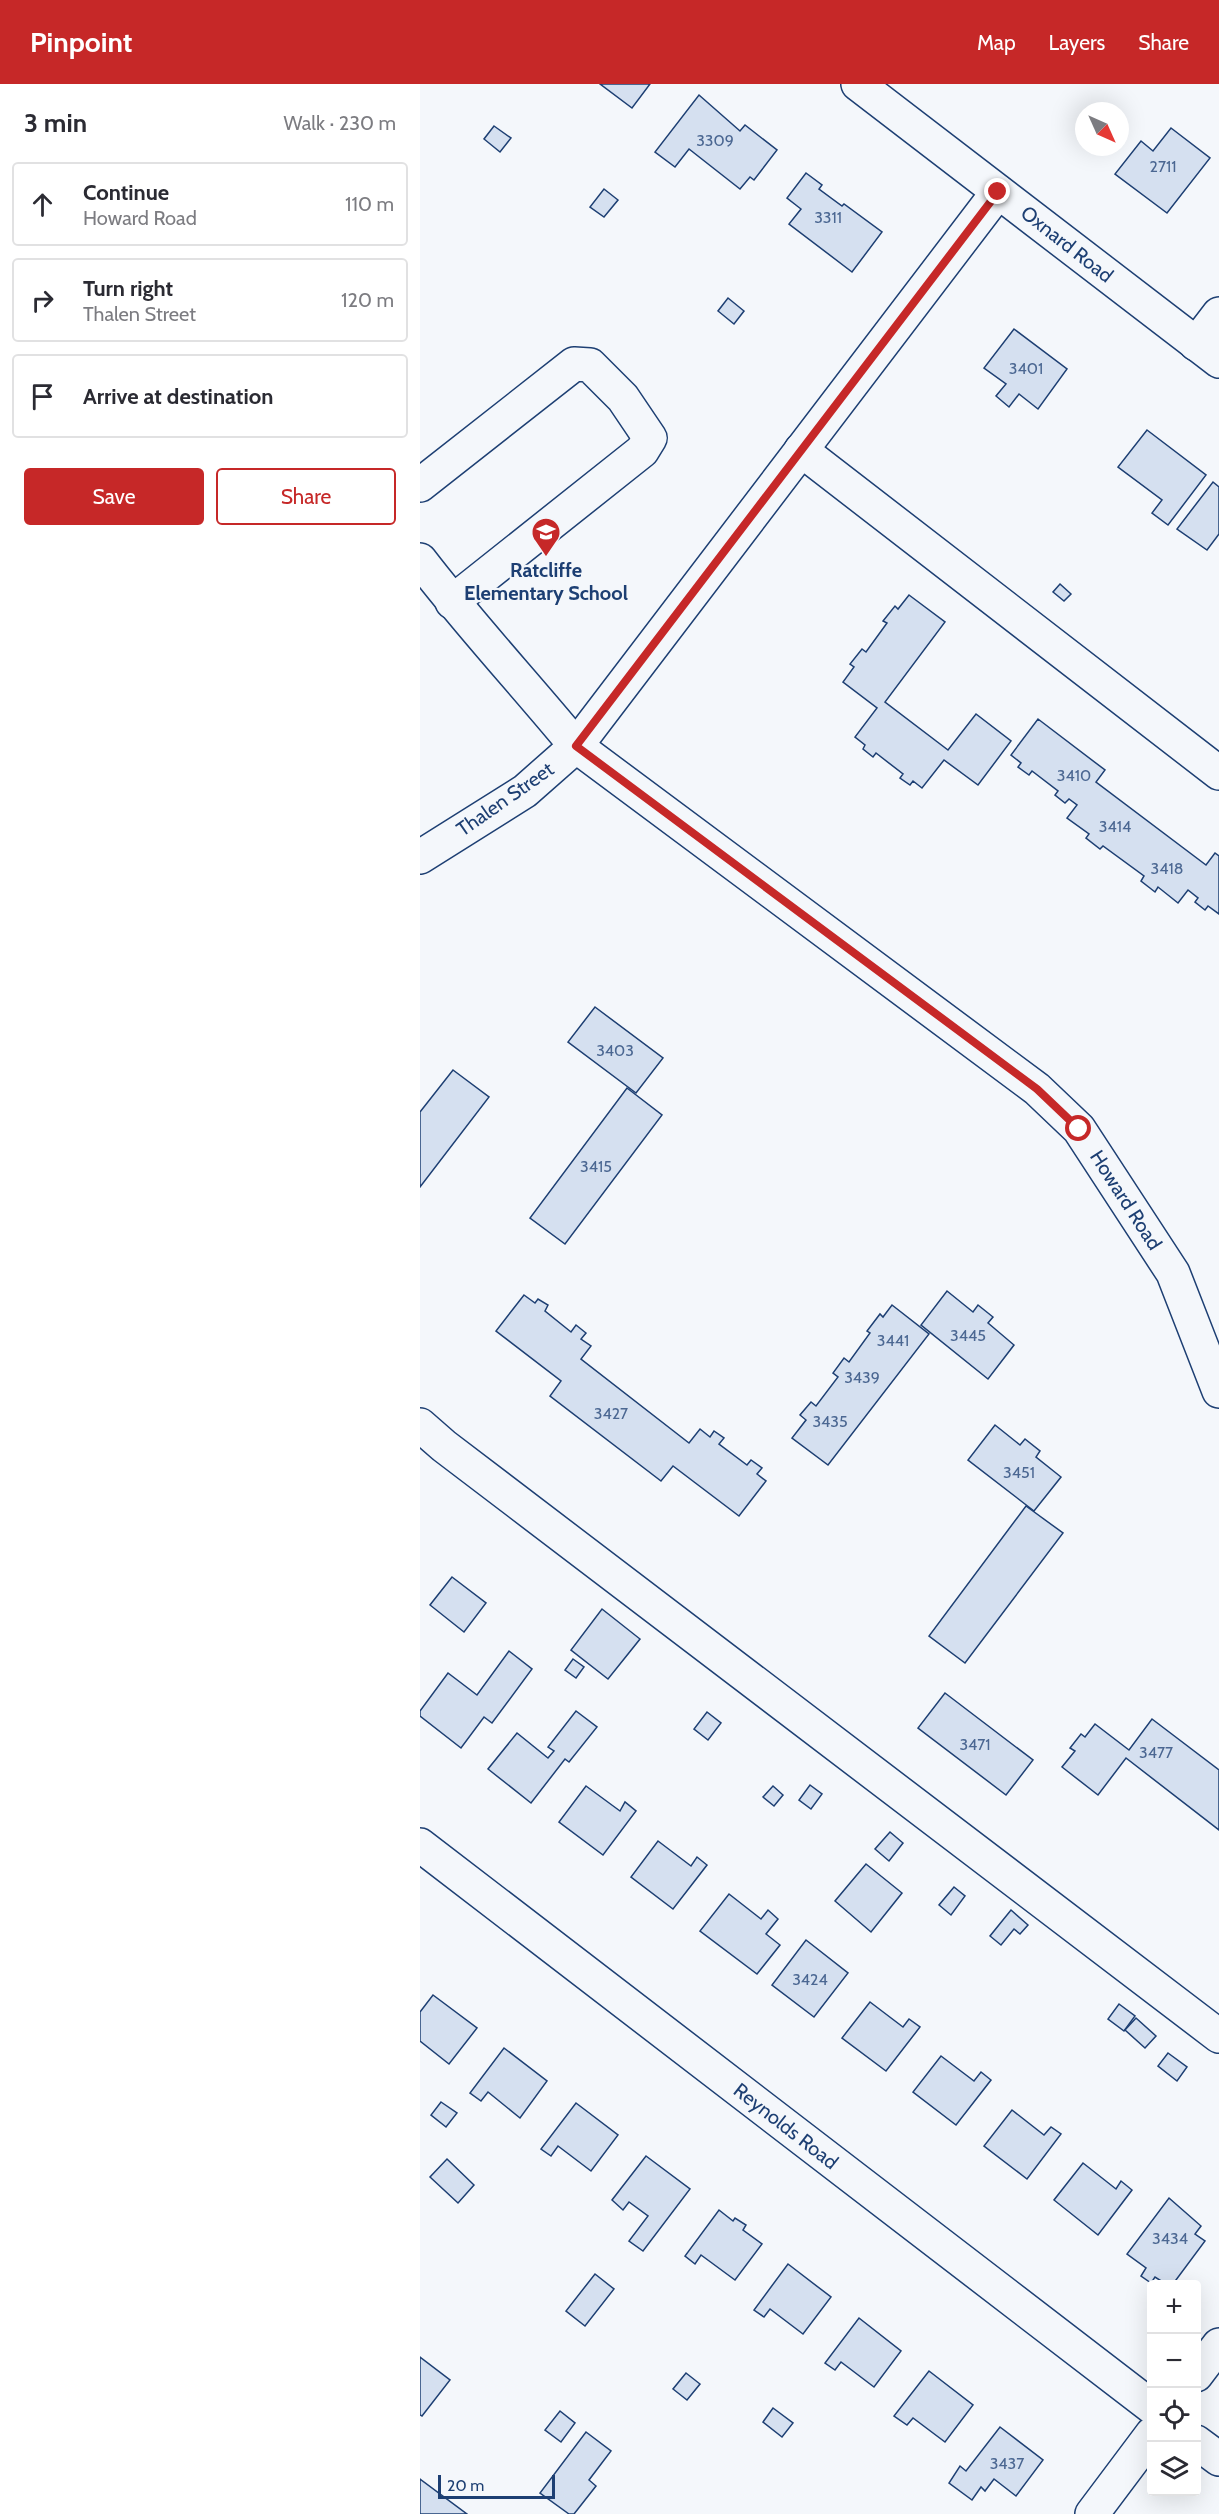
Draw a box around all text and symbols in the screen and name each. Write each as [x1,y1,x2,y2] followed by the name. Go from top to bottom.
[30,25,132,59] text: Pinpoint
[977,30,1016,55] text: Map
[1049,30,1105,55] text: Layers
[1138,30,1189,55] text: Share
[1075,102,1129,156] north arrow
[24,107,87,139] text: 3 min
[284,111,396,135] text: Walk · 230 m
[696,131,734,150] house number: 3309
[1150,157,1176,176] house number: 2711
[984,178,1010,204] route end
[83,179,169,206] text: Continue
[26,188,59,221] icon: ahead
[345,192,394,216] text: 110 m
[1016,201,1118,287] street label: Oxnard Road
[83,206,197,230] text: Howard Road
[814,208,842,227] house number: 3311
[83,275,173,302] text: Turn right
[26,284,59,317] icon: right
[341,288,394,312] text: 120 m
[83,302,196,326] text: Thalen Street
[1009,359,1043,378] house number: 3401
[26,380,59,413] icon: arrive
[83,383,273,410] text: Arrive at destination
[24,468,204,525] button: Save
[216,468,396,525] button: Share
[530,516,562,558] school or university icon: Ratcliffe Elementary School
[464,558,628,605] place label: Ratcliffe Elementary School
[452,757,558,841] street label: Thalen Street
[1057,766,1091,785] house number: 3410
[1099,817,1131,836] house number: 3414
[1151,859,1183,878] house number: 3418
[596,1041,634,1060] house number: 3403
[1065,1115,1091,1141] route start
[1085,1146,1167,1254] street label: Howard Road
[580,1157,612,1176] house number: 3415
[950,1326,986,1345] house number: 3445
[877,1331,909,1350] house number: 3441
[844,1368,880,1387] house number: 3439
[594,1404,628,1423] house number: 3427
[812,1412,848,1431] house number: 3435
[1003,1463,1035,1482] house number: 3451
[959,1735,991,1754] house number: 3471
[1139,1743,1173,1762] house number: 3477
[792,1970,828,1989] house number: 3424
[729,2078,843,2174] street label: Reynolds Road
[1152,2229,1188,2248] house number: 3434
[1147,2280,1201,2496] map controls
[1147,2280,1201,2334] button: +
[1147,2334,1201,2388] button: −
[1147,2388,1201,2442] button: locate
[1147,2442,1201,2496] button: layers
[990,2454,1024,2473] house number: 3437
[438,2472,555,2500] scale bar
[447,2476,484,2495] text: 20 m

